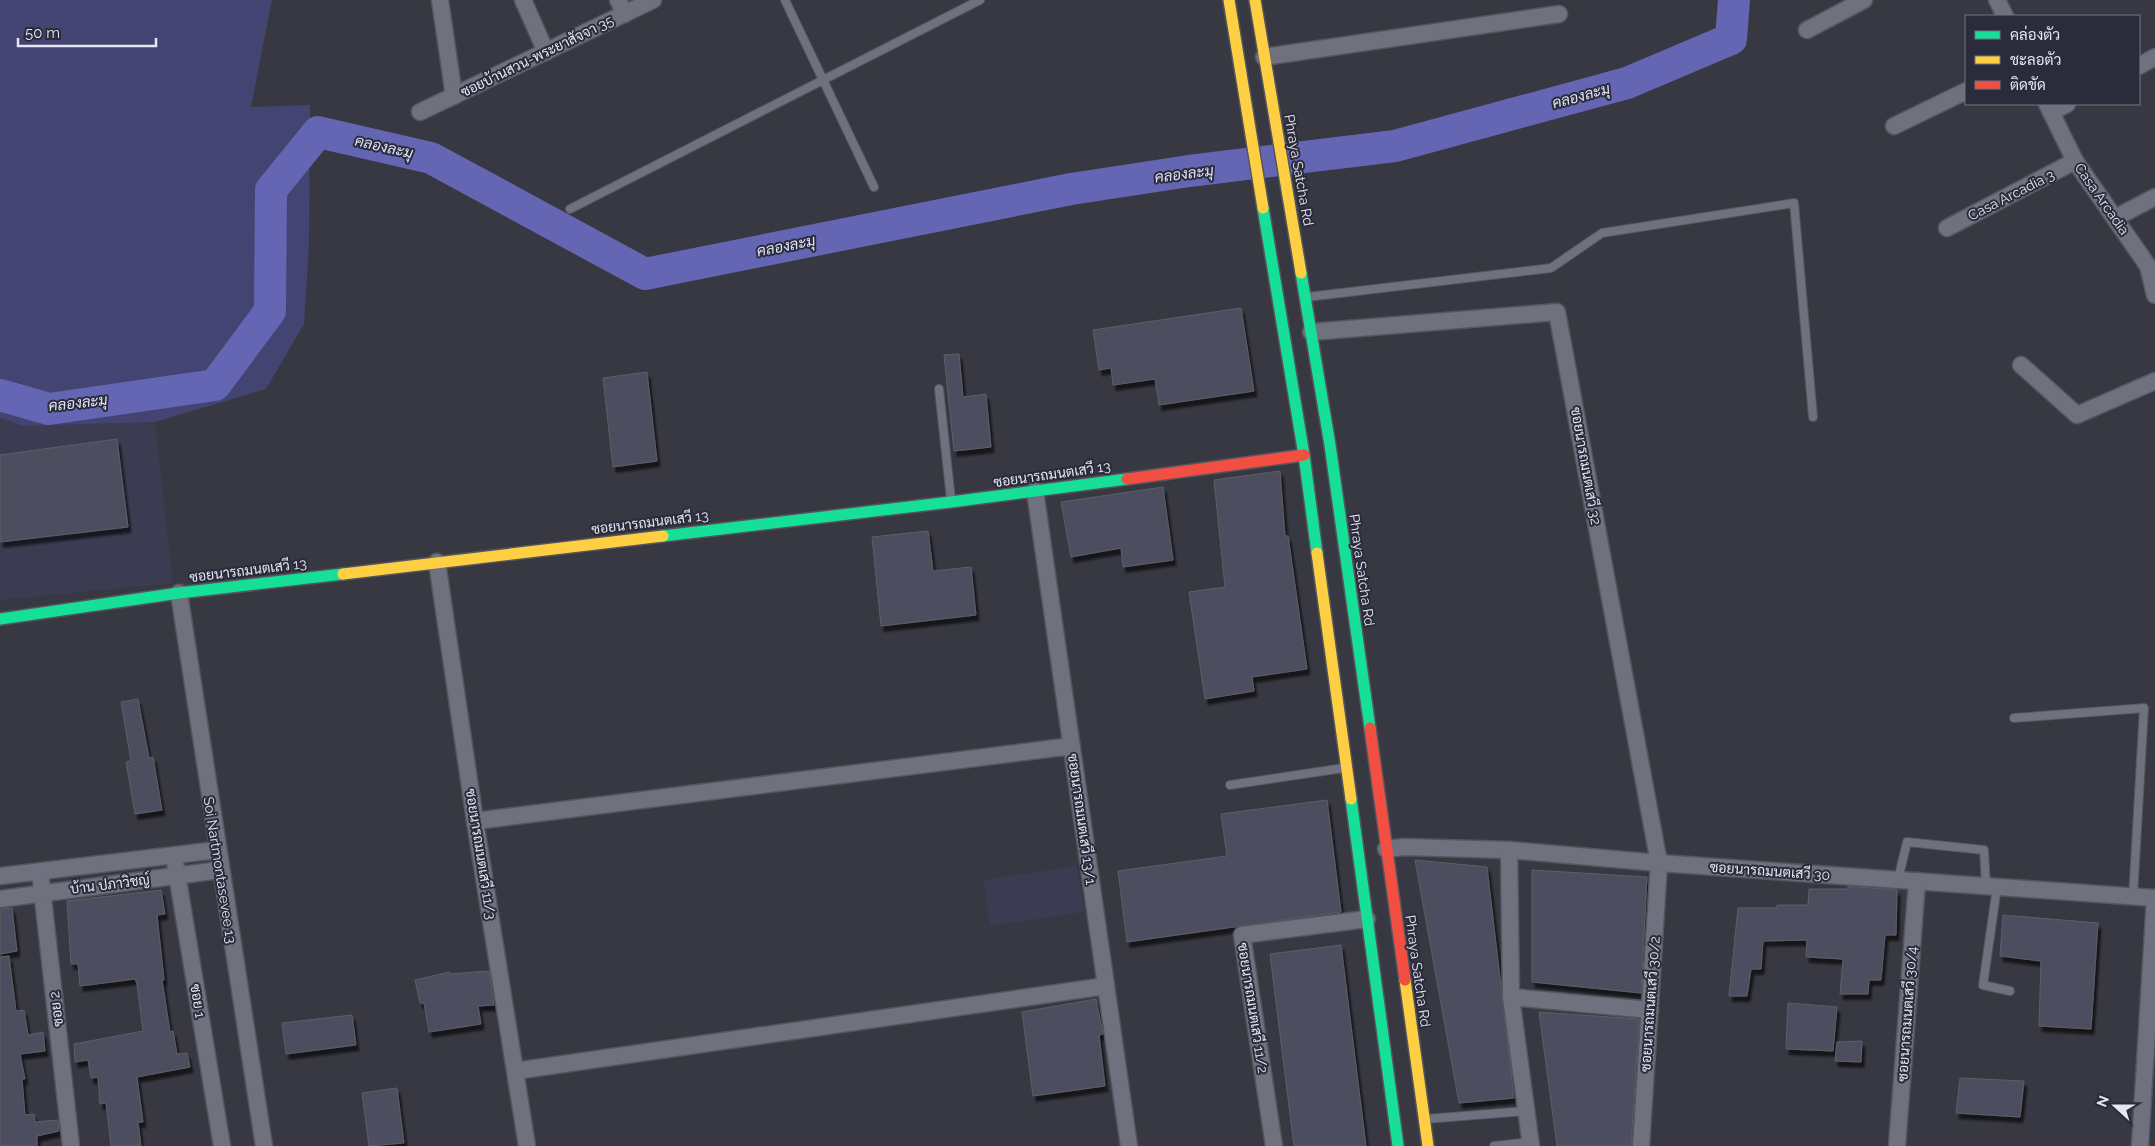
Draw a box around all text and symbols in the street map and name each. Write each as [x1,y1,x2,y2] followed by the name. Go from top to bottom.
[458,11,616,100] street label: ซอยบ้านสวน-พระยาสัจจา 35
[18,15,155,47] scale bar
[1965,15,2140,105] legend
[25,24,60,42] text: 50 m
[2010,25,2060,44] text: คล่องตัว
[2010,51,2061,69] text: ชะลอตัว
[2010,76,2046,94] text: ติดขัด
[1550,80,1612,114] water label: คลองละมุ
[1281,113,1317,227] street label: Phraya Satcha Rd
[353,132,415,164] water label: คลองละมุ
[2071,160,2133,238] street label: Casa Arcadia
[1153,161,1215,189] water label: คลองละมุ
[1965,166,2057,224] street label: Casa Arcadia 3
[755,232,817,262] water label: คลองละมุ
[48,391,109,417] water label: คลองละมุ
[1568,406,1605,526] street label: ซอยนารถมนตเสวี 32
[992,457,1112,490] street label: ซอยนารถมนตเสวี 13
[590,506,710,537] street label: ซอยนารถมนตเสวี 13
[1346,513,1378,627] street label: Phraya Satcha Rd
[188,554,308,585] street label: ซอยนารถมนตเสวี 13
[1065,752,1100,886] street label: ซอยนารถมนตเสวี 13/1
[463,787,500,921] street label: ซอยนารถมนตเสวี 11/3
[200,795,240,945] street label: Soi Nartmontasevee 13
[1709,858,1831,883] street label: ซอยนารถมนตเสวี 30
[69,870,151,898] street label: บ้าน ปภาวิชญ์
[1402,914,1434,1028] street label: Phraya Satcha Rd
[1636,936,1663,1072] street label: ซอยนารถมนตเสวี 30/2
[1235,941,1272,1074] street label: ซอยนารถมนตเสวี 11/2
[1893,945,1920,1082] street label: ซอยนารถมนตเสวี 30/4
[187,983,209,1019] street label: ซอย 1
[46,990,66,1028] street label: ซอย 2
[2090,1081,2140,1131] north arrow
[2093,1093,2112,1109] text: N

